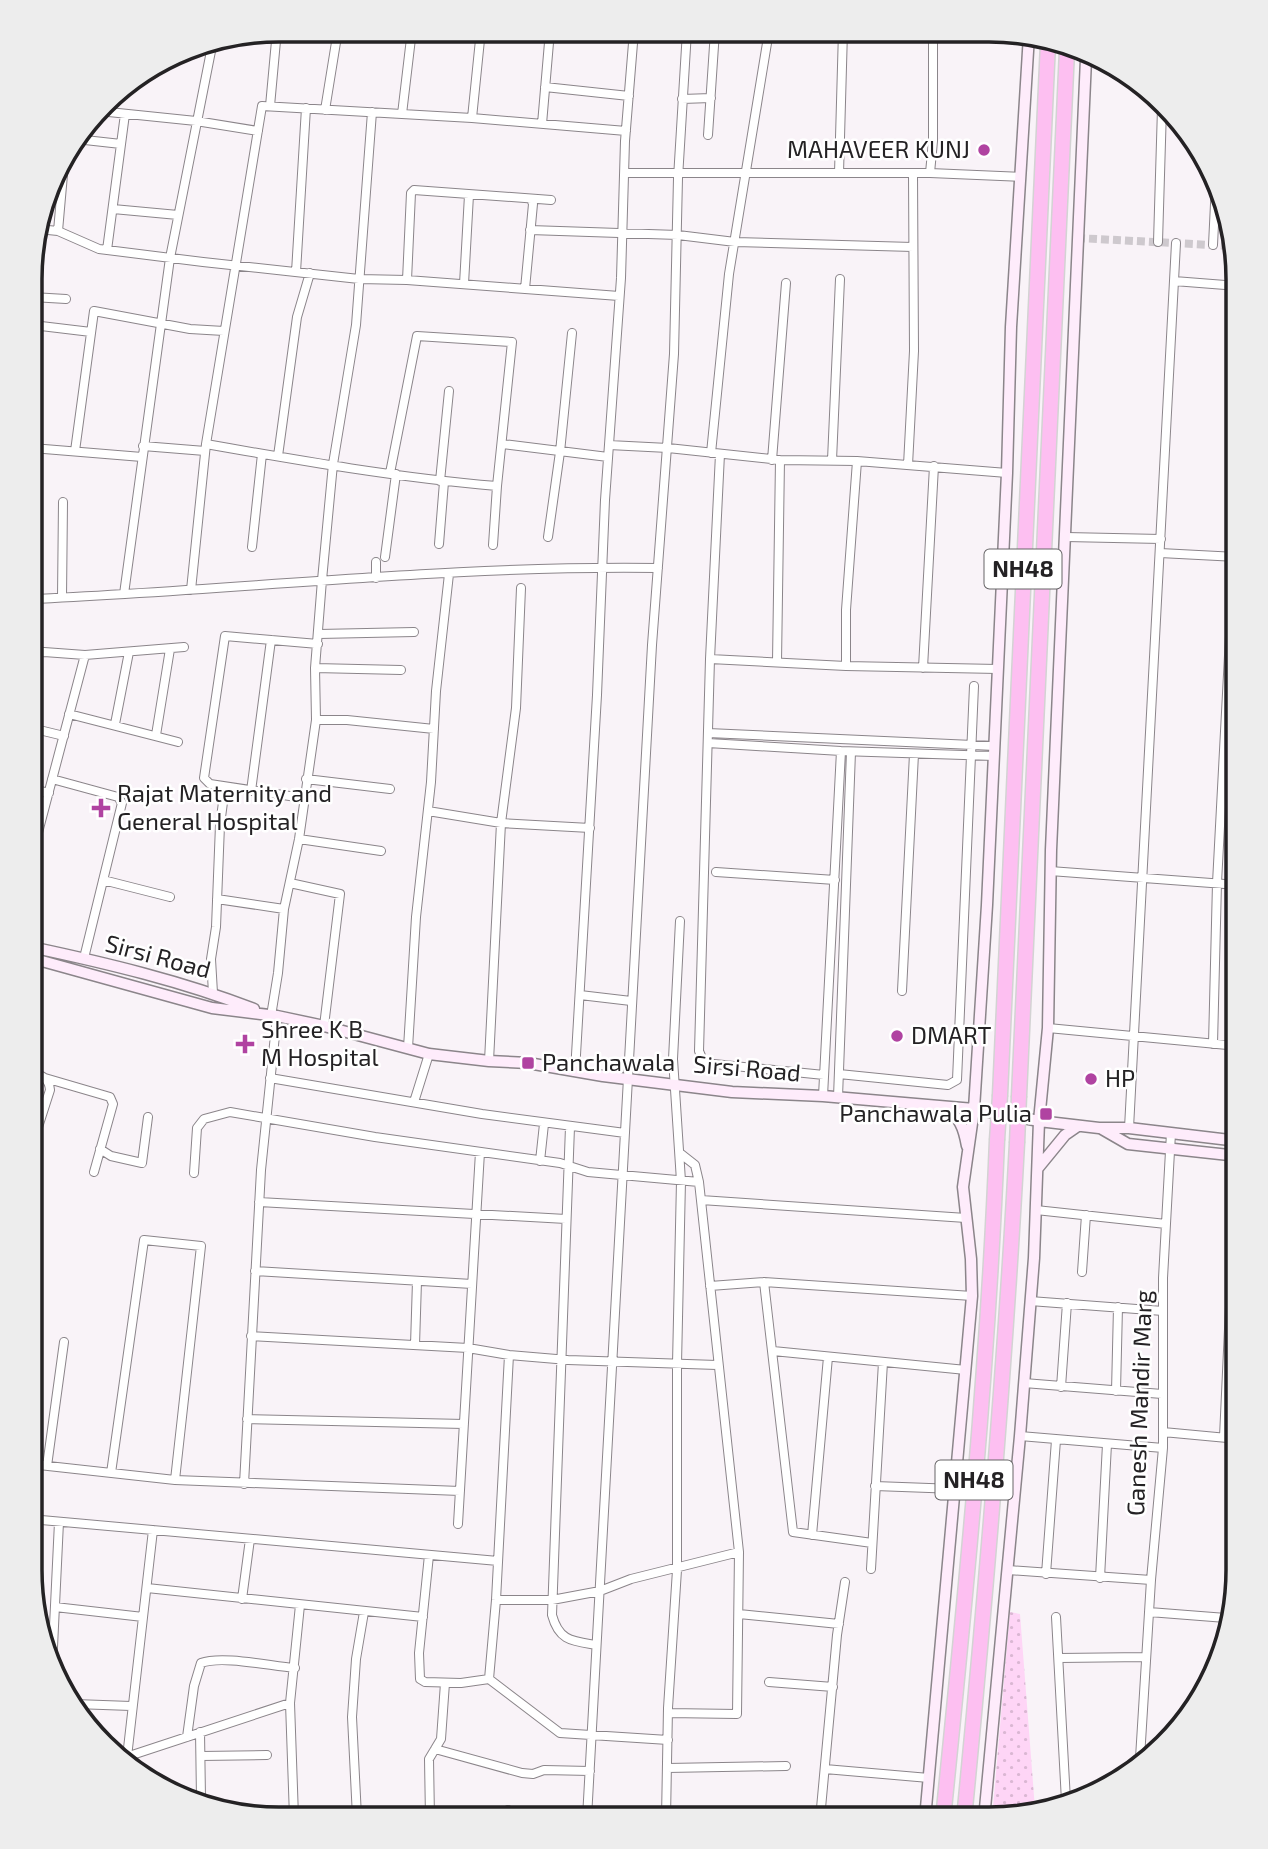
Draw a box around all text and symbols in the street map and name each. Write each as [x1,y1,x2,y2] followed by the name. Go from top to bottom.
[787,134,970,163] place label: MAHAVEER KUNJ
[976,142,992,158] marker: MAHAVEER KUNJ
[984,550,1062,589] road number: NH48
[117,778,332,835] place label: Rajat Maternity and General Hospital
[91,798,111,818] marker: Rajat Maternity and General Hospital
[103,928,214,984] street label: Sirsi Road
[261,1014,379,1071] place label: Shree K B M Hospital
[911,1020,991,1049] place label: DMART
[889,1028,905,1044] marker: DMART
[235,1034,255,1054] marker: Shree K B M Hospital
[542,1047,675,1076] place label: Panchawala
[692,1048,802,1087] street label: Sirsi Road
[520,1055,536,1071] marker: Panchawala
[1105,1063,1135,1092] place label: HP
[1083,1071,1099,1087] marker: HP
[839,1098,1032,1127] place label: Panchawala Pulia
[1038,1106,1054,1122] marker: Panchawala Pulia
[1120,1289,1157,1516] street label: Ganesh Mandir Marg
[936,1460,1012,1499] road number: NH48

